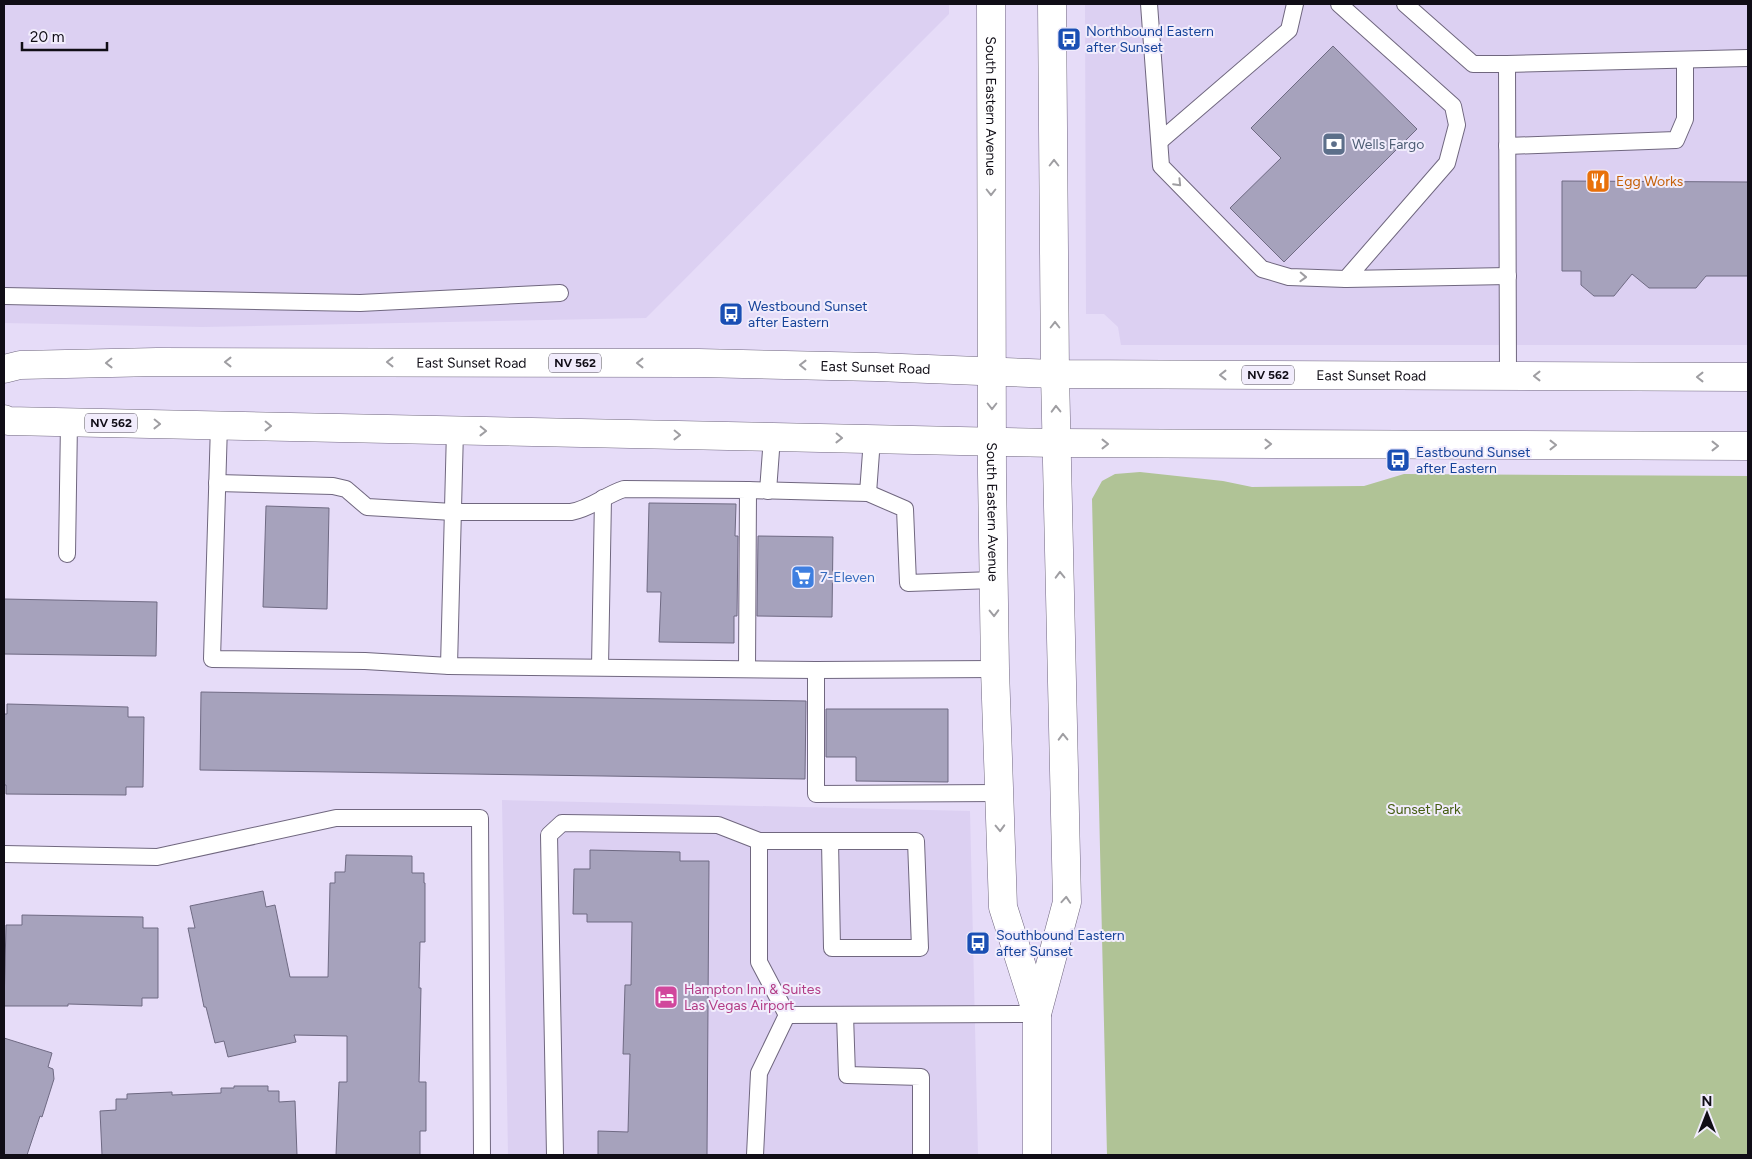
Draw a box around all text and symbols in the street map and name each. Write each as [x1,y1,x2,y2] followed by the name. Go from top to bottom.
[22,20,108,52] scale bar
[1086,23,1214,56] place label: Northbound Eastern after Sunset
[1056,26,1082,52] bus stop icon: Northbound Eastern after Sunset
[30,28,64,46] text: 20 m
[982,36,999,176] street label: South Eastern Avenue
[1321,131,1347,157] bank icon: Wells Fargo
[1352,136,1424,153] place label: Wells Fargo
[1048,159,1059,167] one-way arrow
[1585,168,1611,194] restaurant icon: Egg Works
[1616,173,1683,190] place label: Egg Works
[1172,177,1181,186] one-way arrow
[986,189,996,197] one-way arrow
[1299,272,1307,283] one-way arrow
[748,298,868,331] place label: Westbound Sunset after Eastern
[718,301,744,327] bus stop icon: Westbound Sunset after Eastern
[1050,321,1060,329] one-way arrow
[549,353,601,372] road number: NV 562
[416,354,527,372] street label: East Sunset Road
[224,357,232,367] one-way arrow
[386,357,394,367] one-way arrow
[105,358,112,368] one-way arrow
[636,358,644,368] one-way arrow
[820,358,931,378] street label: East Sunset Road
[799,360,806,370] one-way arrow
[1242,366,1294,384] road number: NV 562
[1316,367,1426,385] street label: East Sunset Road
[1219,370,1226,380] one-way arrow
[1533,371,1540,381] one-way arrow
[1695,372,1703,382] one-way arrow
[987,403,997,411] one-way arrow
[1050,404,1061,412] one-way arrow
[85,413,137,432] road number: NV 562
[154,419,161,429] one-way arrow
[264,421,272,431] one-way arrow
[480,426,487,436] one-way arrow
[674,430,681,440] one-way arrow
[836,433,844,443] one-way arrow
[1102,439,1109,449] one-way arrow
[1264,439,1272,449] one-way arrow
[1549,440,1557,451] one-way arrow
[1712,441,1719,451] one-way arrow
[983,442,1002,582] street label: South Eastern Avenue
[1416,444,1531,477] place label: Eastbound Sunset after Eastern
[1385,447,1411,473] bus stop icon: Eastbound Sunset after Eastern
[790,564,816,590] supermarket icon: 7-Eleven
[820,569,875,586] place label: 7-Eleven
[1054,570,1065,578] one-way arrow
[989,610,999,617] one-way arrow
[1058,733,1069,741] one-way arrow
[1387,801,1461,818] park label: Sunset Park
[995,824,1005,832] one-way arrow
[1061,895,1072,903] one-way arrow
[996,927,1125,960] place label: Southbound Eastern after Sunset
[965,930,991,956] bus stop icon: Southbound Eastern after Sunset
[684,981,821,1014] place label: Hampton Inn & Suites Las Vegas Airport
[653,984,679,1010] hotel icon: Hampton Inn & Suites Las Vegas Airport
[1682,1089,1732,1139] north arrow
[1702,1093,1712,1110] text: N

